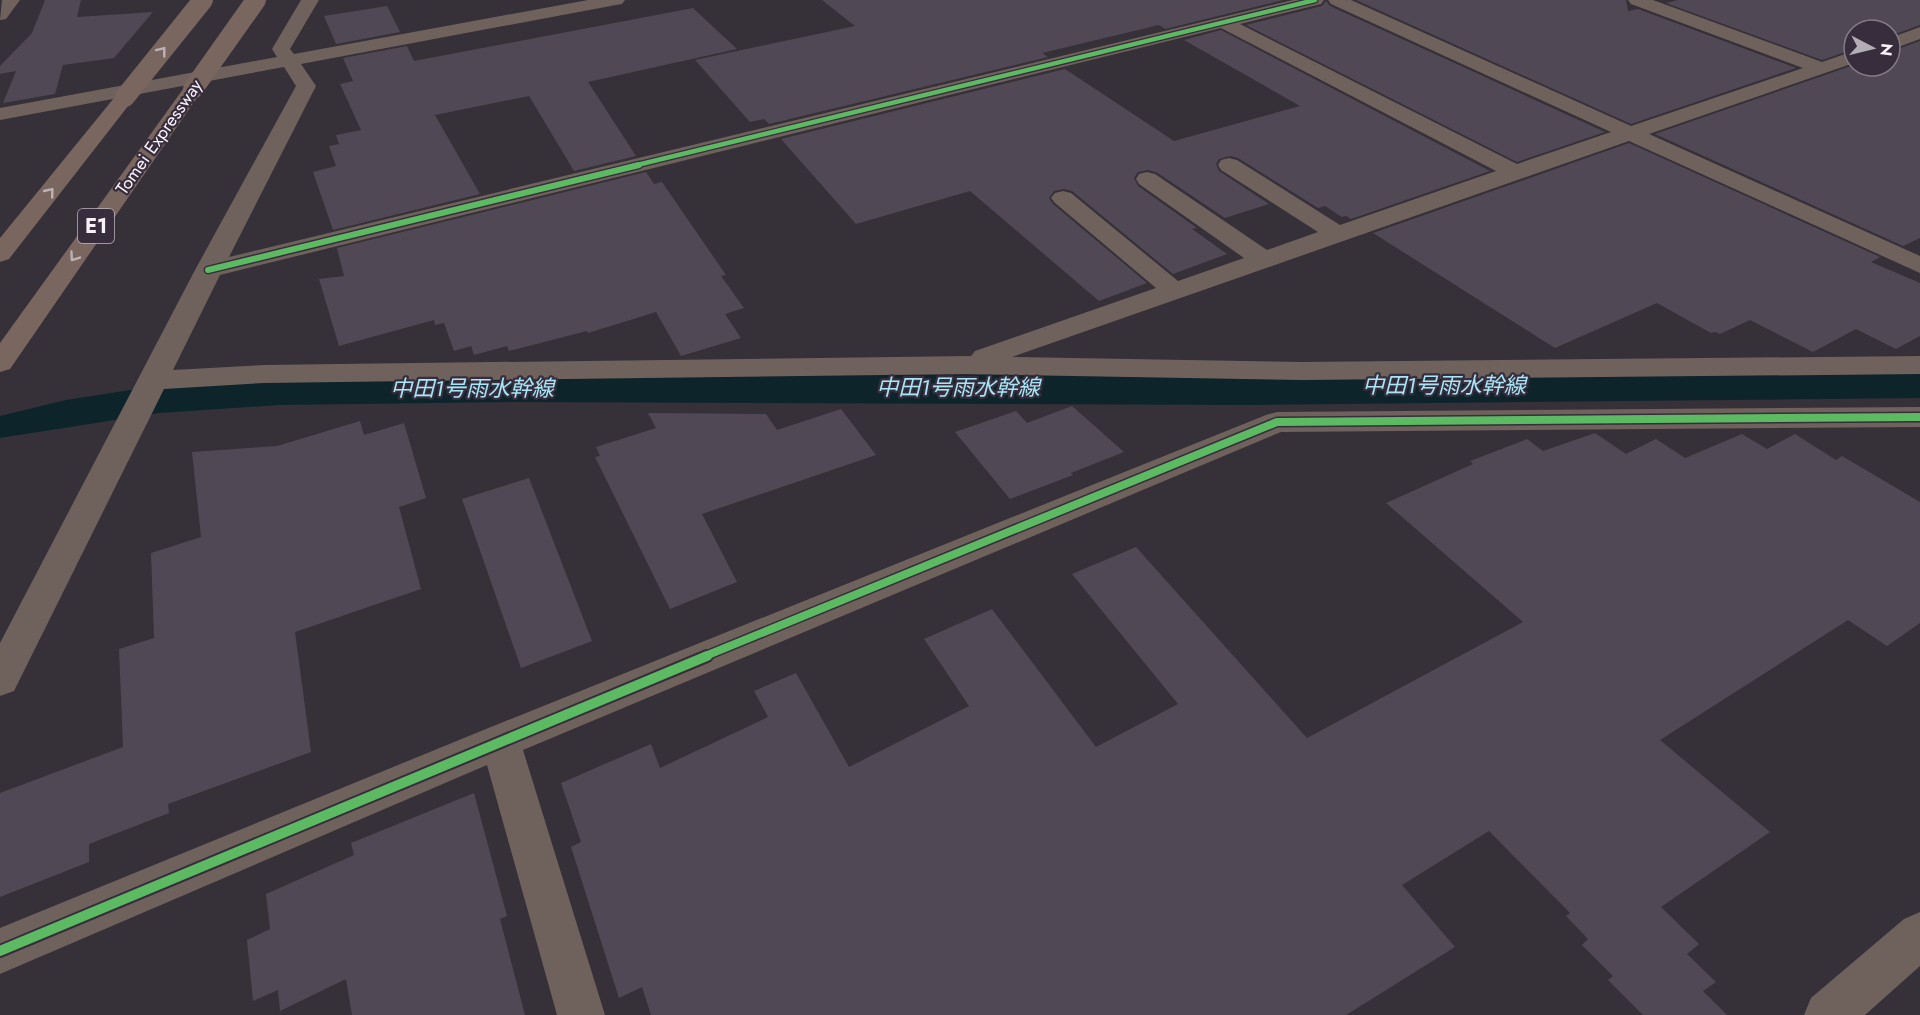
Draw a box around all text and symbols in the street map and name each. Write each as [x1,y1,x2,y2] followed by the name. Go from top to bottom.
[1842,18,1902,78] north arrow
[1874,42,1899,57] text: N
[154,47,165,58] one-way arrow
[109,74,209,200] street label: Tomei Expressway
[42,188,53,199] one-way arrow
[78,209,114,243] road number: E1
[70,250,81,261] one-way arrow
[1362,369,1529,401] water label: 中田1号雨水幹線
[876,371,1043,403] water label: 中田1号雨水幹線
[390,372,557,404] water label: 中田1号雨水幹線

